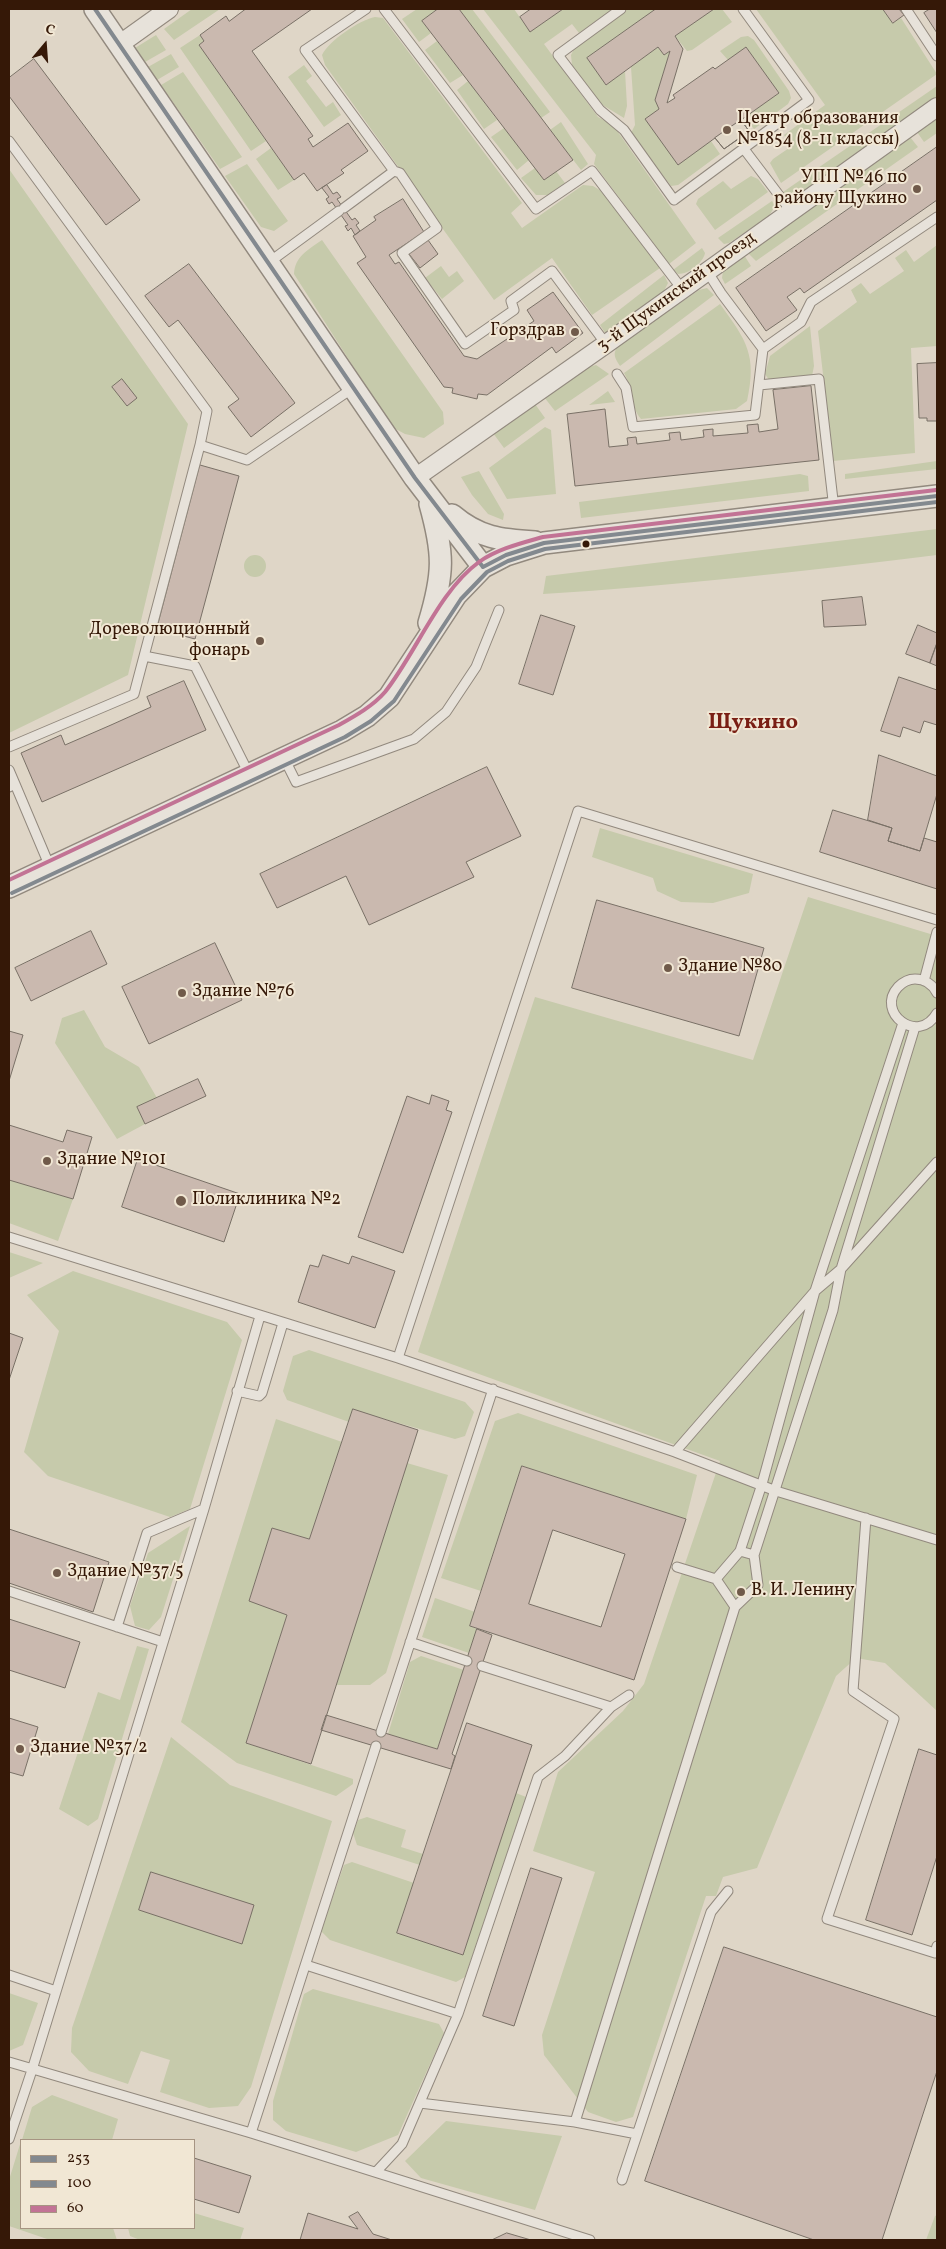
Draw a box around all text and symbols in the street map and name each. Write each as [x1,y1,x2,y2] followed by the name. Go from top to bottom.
[20,20,70,70] north arrow
[43,20,57,41] text: С
[737,109,899,152] place label: Центр образования №1854 (8-11 классы)
[721,124,733,136] marker: Центр образования №1854 (8-11 классы)
[774,168,907,210] place label: УПП №46 по району Щукино
[911,183,923,195] marker: УПП №46 по району Щукино
[593,228,761,358] street label: 3-й Щукинский проезд
[490,321,565,343] place label: Горздрав
[569,326,581,338] marker: Горздрав
[581,539,591,549] unlabelled marker
[89,620,250,662] place label: Дореволюционный фонарь
[254,635,266,647] marker: Дореволюционный фонарь
[708,711,798,737] district label: Щукино
[678,957,782,979] place label: Здание №80
[662,962,674,974] marker: Здание №80
[192,982,294,1004] place label: Здание №76
[176,987,188,999] marker: Здание №76
[57,1150,166,1172] place label: Здание №101
[41,1155,53,1167] marker: Здание №101
[192,1190,341,1212] place label: Поликлиника №2
[174,1194,188,1208] marker: Поликлиника №2
[67,1562,184,1584] place label: Здание №37/5
[51,1567,63,1579] marker: Здание №37/5
[751,1581,855,1603] place label: В. И. Ленину
[735,1586,747,1598] marker: В. И. Ленину
[30,1738,148,1760] place label: Здание №37/2
[14,1743,26,1755] marker: Здание №37/2
[20,2139,195,2229] legend
[67,2148,90,2169] text: 253
[67,2173,91,2194] text: 100
[67,2198,84,2219] text: 60

